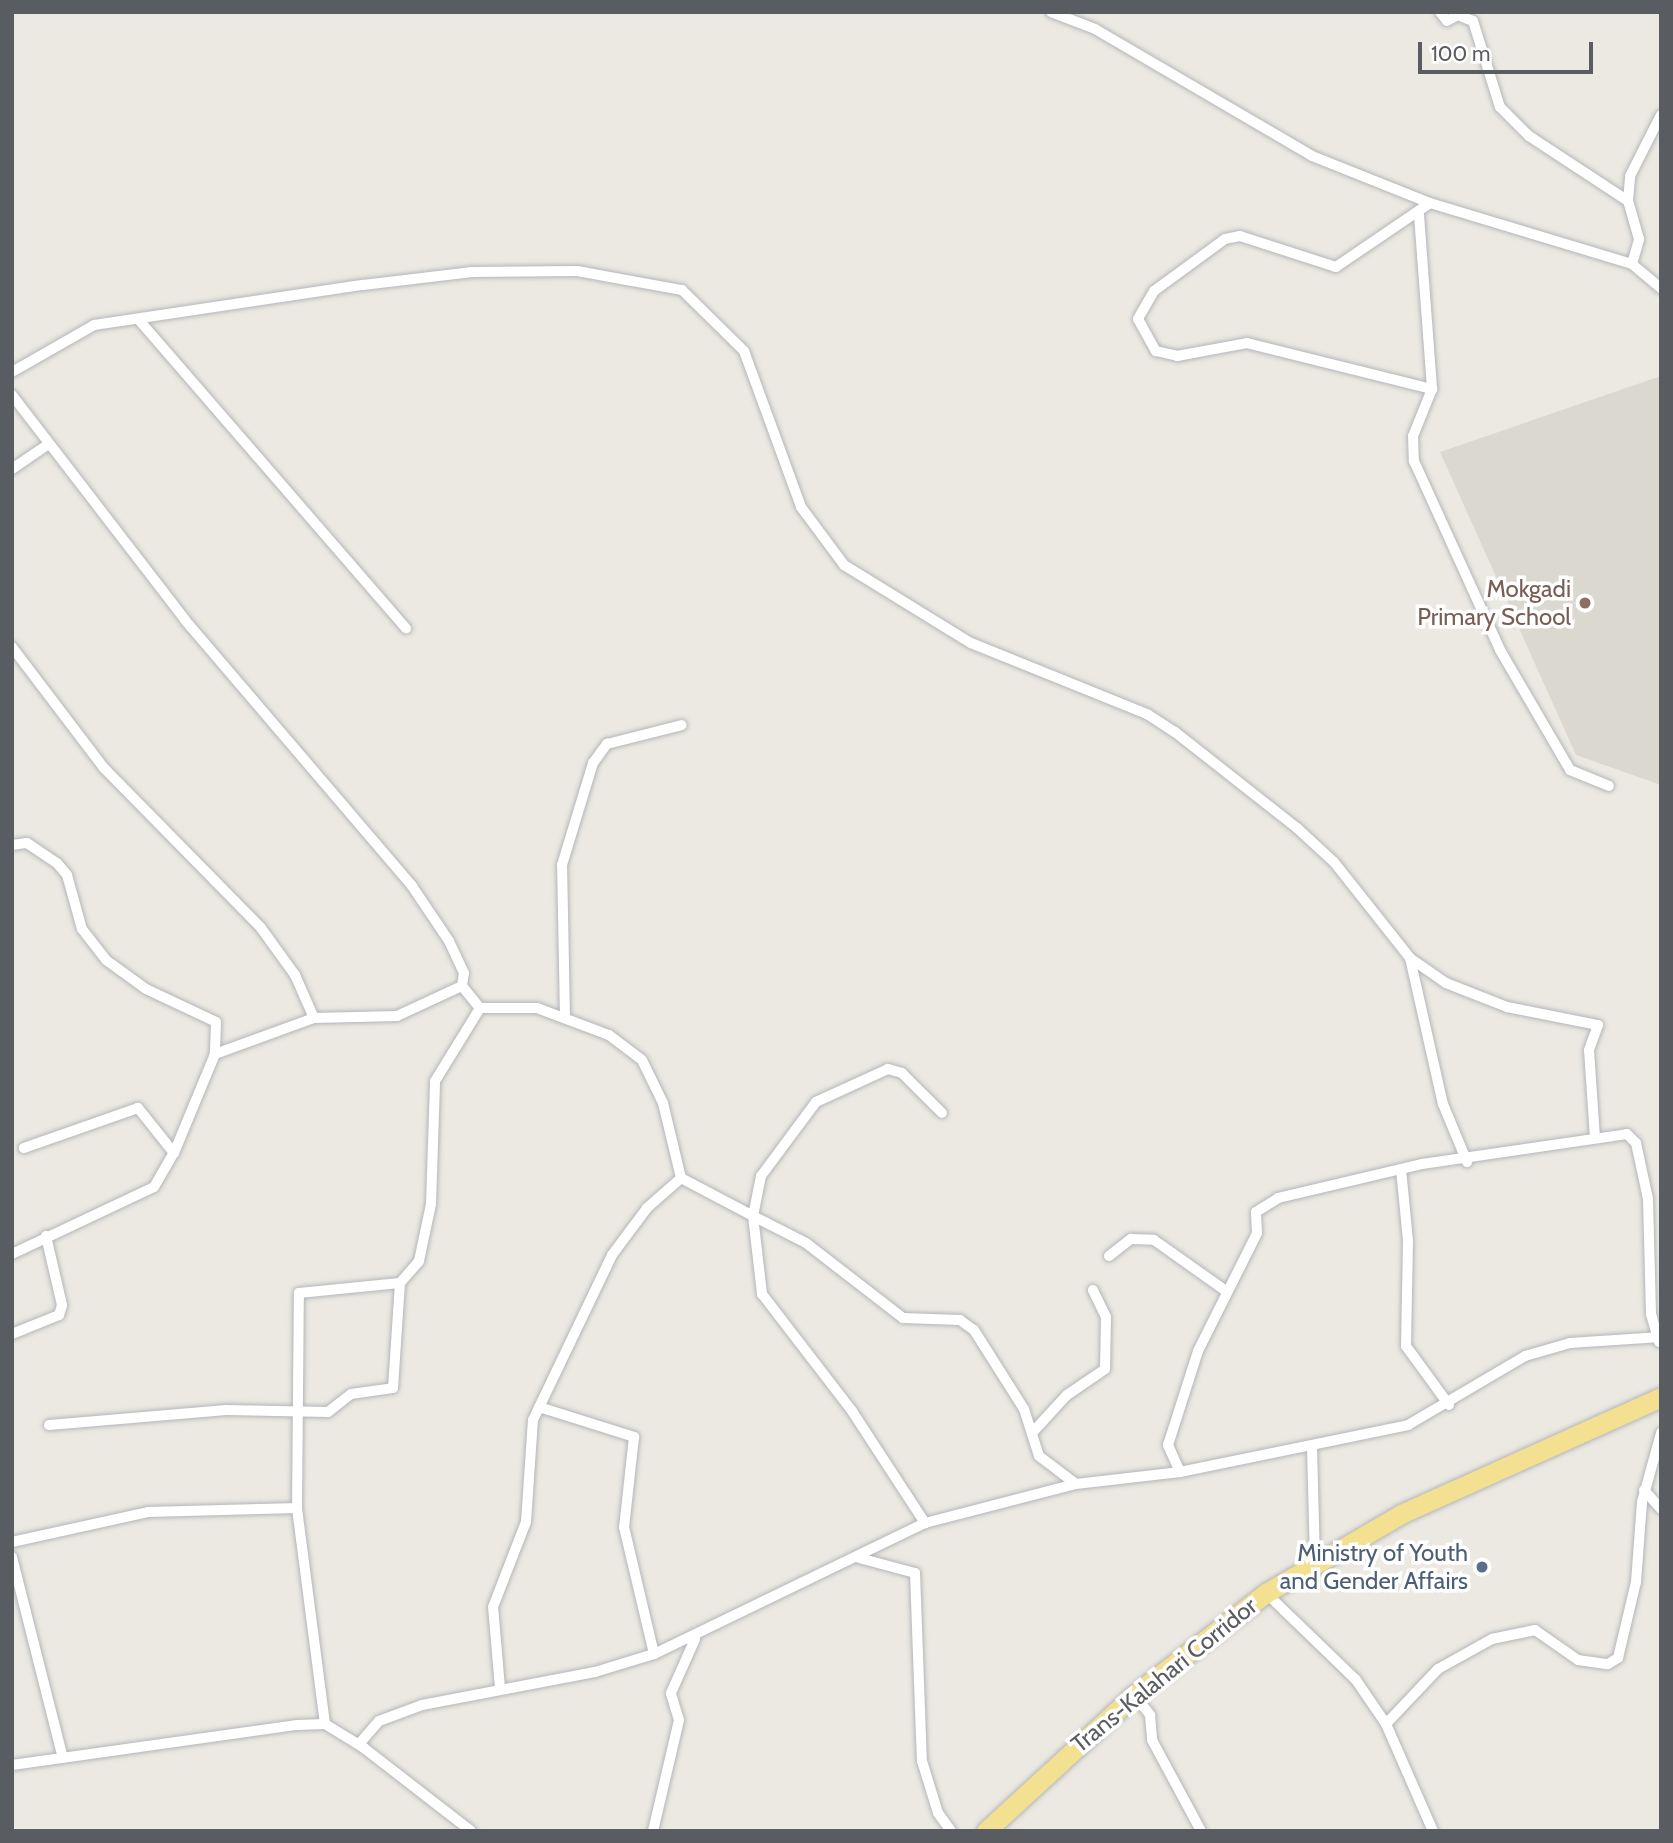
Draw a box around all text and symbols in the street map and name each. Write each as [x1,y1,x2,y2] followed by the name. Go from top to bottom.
[1421,28,1596,72] scale bar
[1431,41,1490,66] text: 100 m
[1417,575,1571,631] place label: Mokgadi Primary School
[1577,595,1593,611] marker: Mokgadi Primary School
[1280,1539,1468,1595] place label: Ministry of Youth and Gender Affairs
[1474,1559,1490,1575] marker: Ministry of Youth and Gender Affairs
[1066,1591,1262,1759] street label: Trans-Kalahari Corridor

